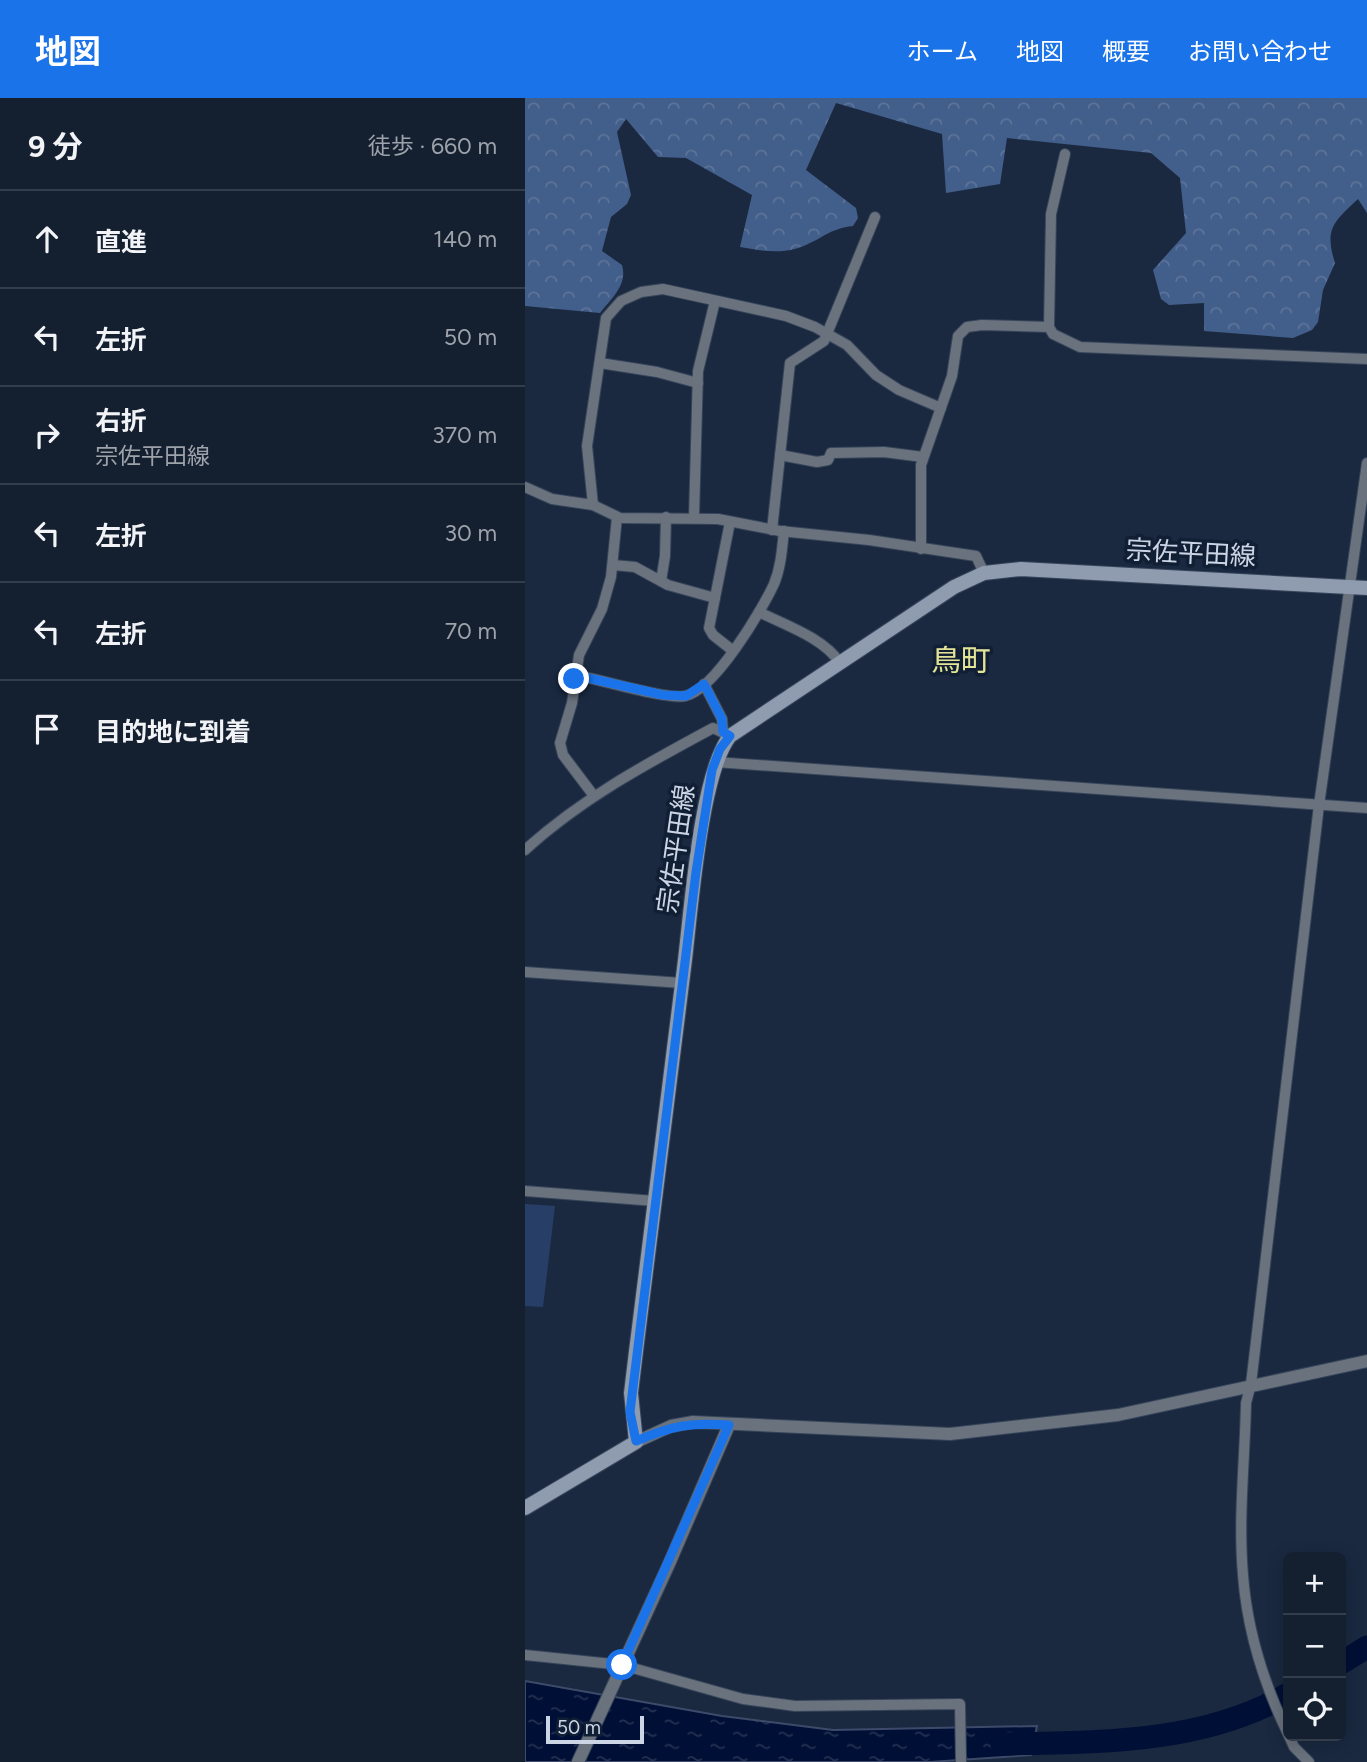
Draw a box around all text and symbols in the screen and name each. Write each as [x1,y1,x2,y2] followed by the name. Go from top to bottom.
[35,32,101,71] text: 地図
[907,37,978,66] text: ホーム
[1016,37,1064,66] text: 地図
[1102,37,1150,66] text: 概要
[1188,37,1332,66] text: お問い合わせ
[28,128,83,165] text: 9 分
[368,132,497,160] text: 徒歩 · 660 m
[28,220,66,258] icon: ahead
[433,225,497,253] text: 140 m
[95,226,147,258] text: 直進
[28,318,66,356] icon: left
[444,323,497,351] text: 50 m
[95,324,147,356] text: 左折
[95,405,147,437] text: 右折
[28,416,66,454] icon: right
[432,421,497,449] text: 370 m
[95,442,210,470] text: 宗佐平田線
[28,514,66,552] icon: left
[444,519,497,547] text: 30 m
[95,520,147,552] text: 左折
[1125,534,1257,572] street label: 宗佐平田線
[28,612,66,650] icon: left
[445,617,497,645] text: 70 m
[95,618,147,650] text: 左折
[931,642,991,679] district label: 鳥町
[558,663,589,694] route end
[28,710,66,748] icon: arrive
[95,716,251,748] text: 目的地に到着
[651,782,701,916] street label: 宗佐平田線
[1283,1552,1346,1741] map controls
[1283,1552,1346,1615] button: +
[1283,1615,1346,1678] button: −
[606,1649,637,1680] route start
[1283,1678,1346,1741] button: locate
[546,1713,644,1745] scale bar
[557,1716,601,1739] text: 50 m

